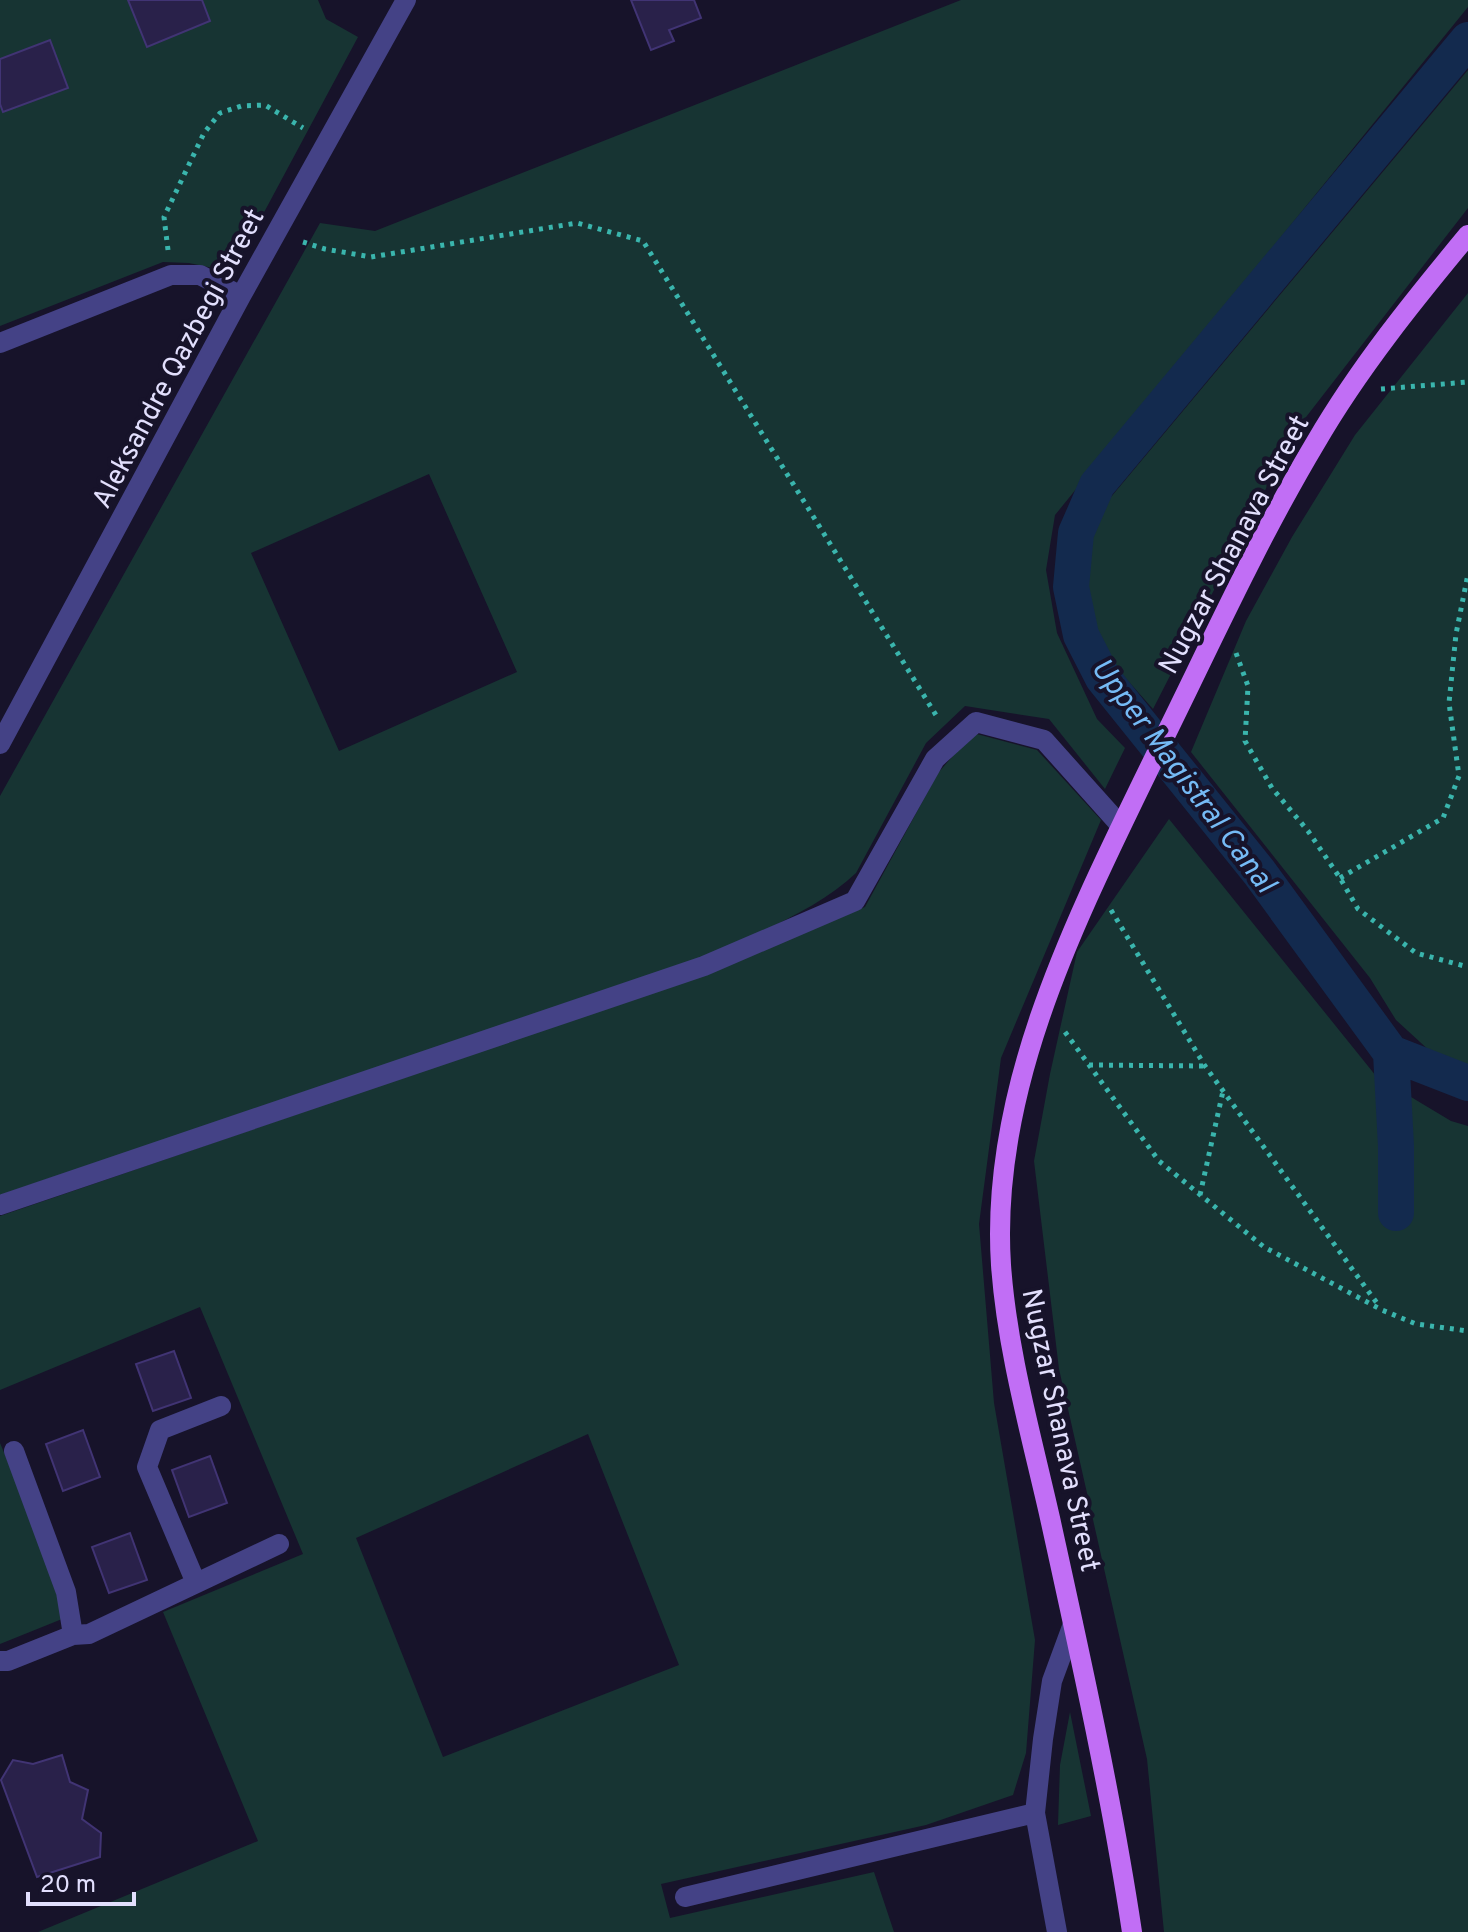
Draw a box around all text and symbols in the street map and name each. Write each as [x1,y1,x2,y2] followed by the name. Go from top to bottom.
[85,203,274,516] street label: Aleksandre Qazbegi Street
[1152,410,1319,681] street label: Nugzar Shanava Street
[1082,652,1283,902] water label: Upper Magistral Canal
[1011,1286,1107,1575] street label: Nugzar Shanava Street
[28,1856,134,1906] scale bar
[40,1871,96,1901] text: 20 m

